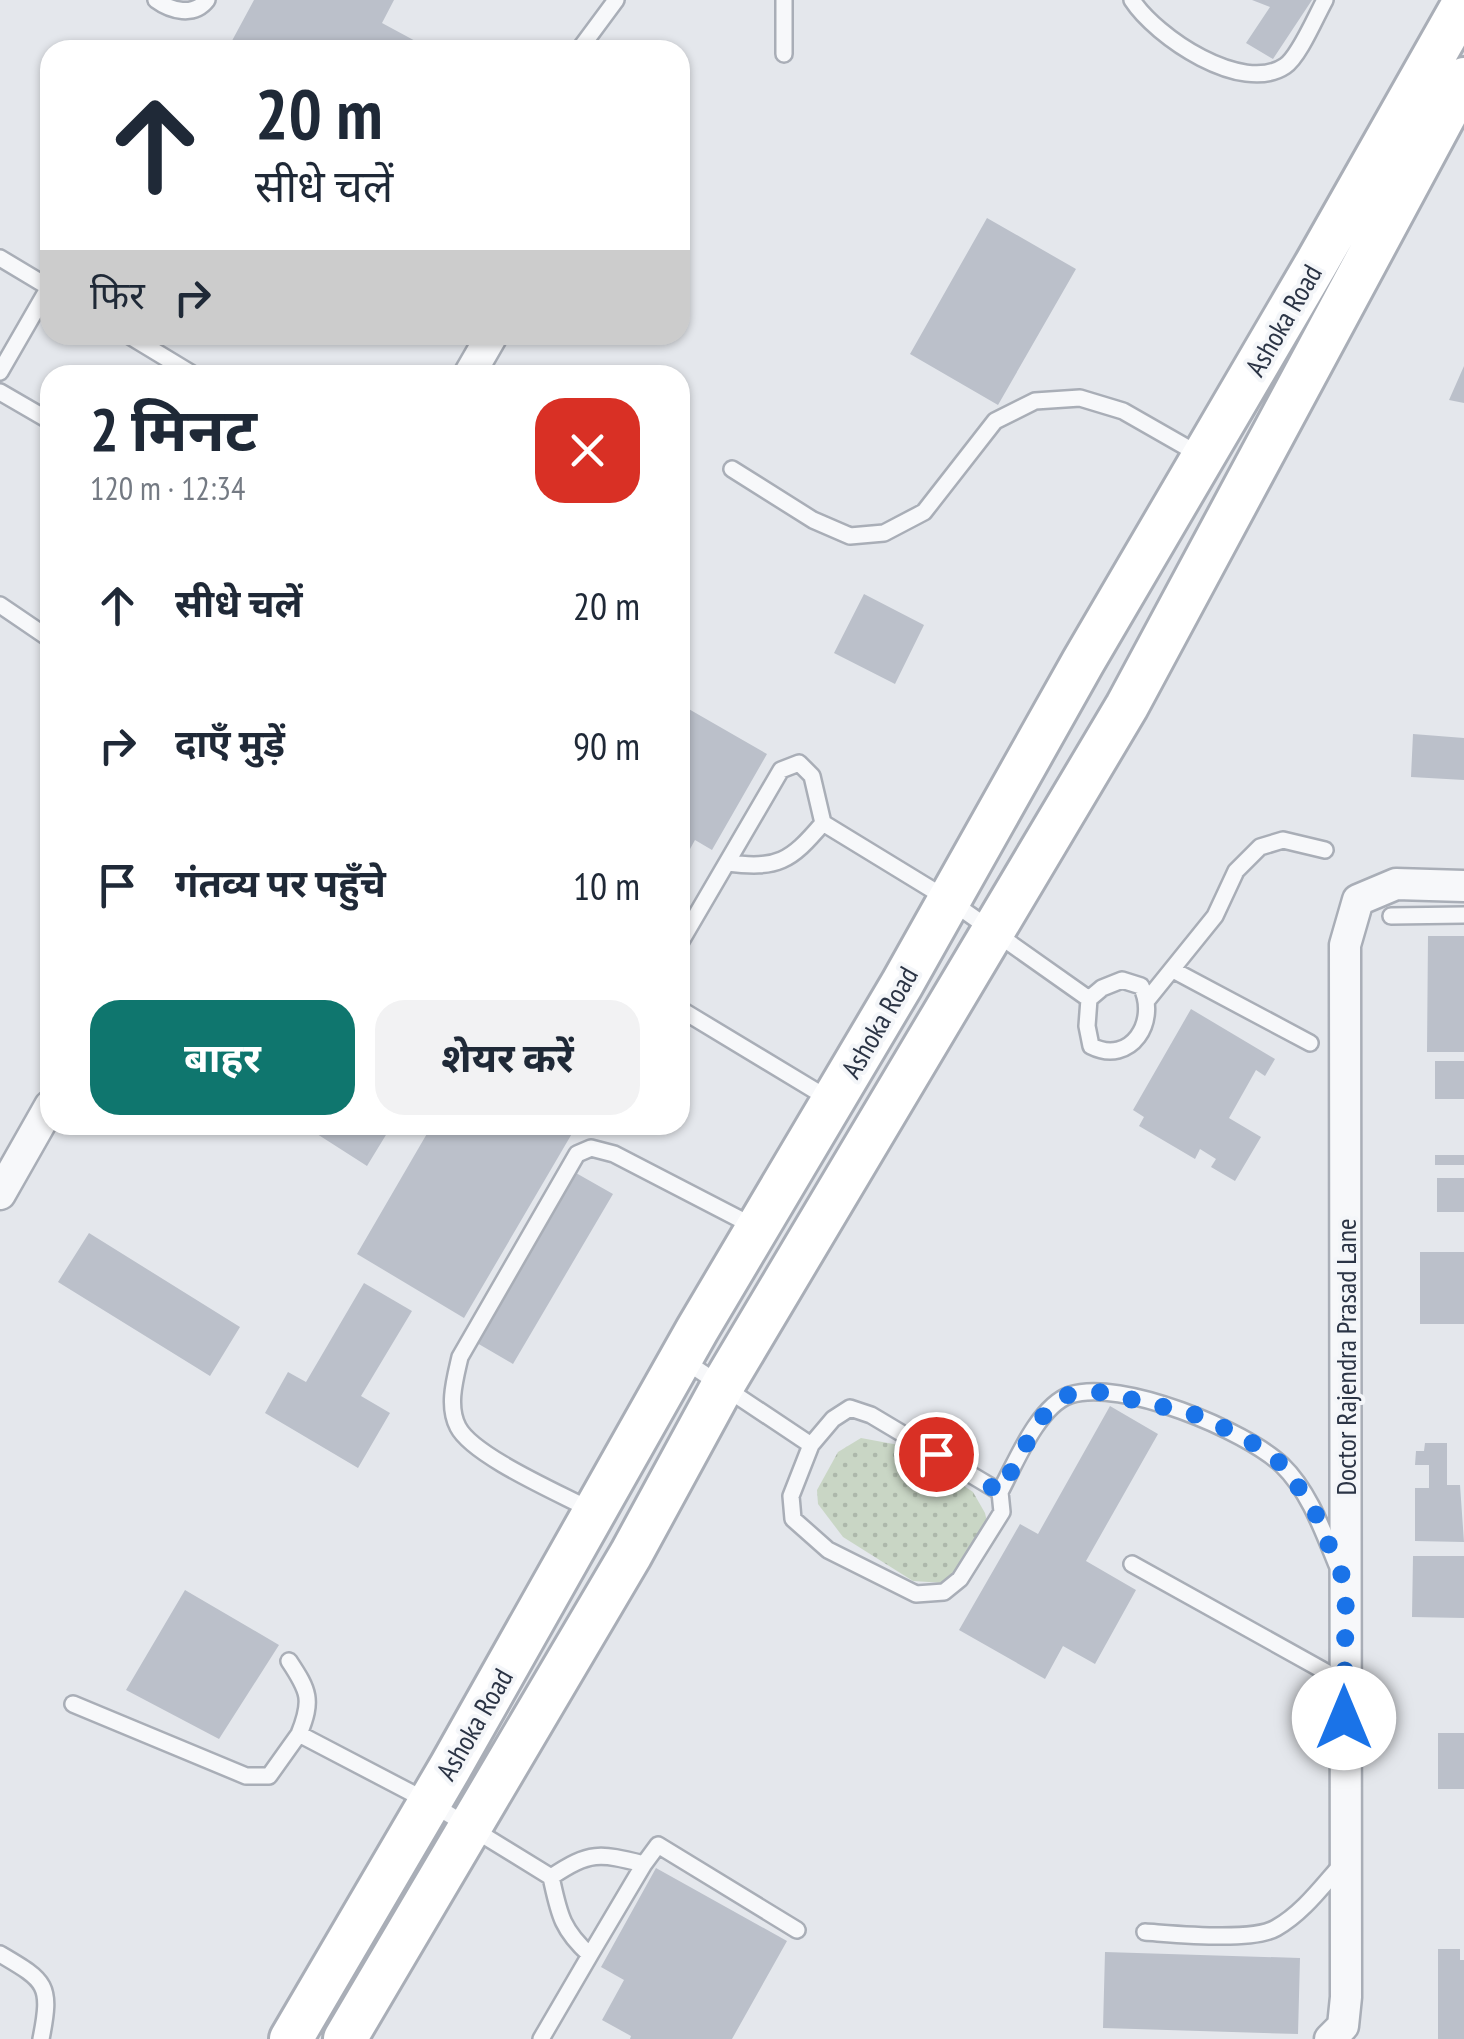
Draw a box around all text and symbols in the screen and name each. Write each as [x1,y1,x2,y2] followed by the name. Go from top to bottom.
[255,68,383,158] text: 20 m
[90,80,220,210] icon: ahead
[255,156,393,214] text: सीधे चलें
[1236,258,1330,382] street label: Ashoka Road
[90,270,145,319] text: फिर
[165,270,220,325] icon: right
[90,390,257,468] text: 2 मिनट
[535,398,640,503] button: close
[90,467,245,509] text: 120 m · 12:34
[90,578,145,633] icon: ahead
[175,578,303,627] text: सीधे चलें
[573,581,640,630] text: 20 m
[90,718,145,773] icon: right
[175,718,285,767] text: दाएँ मुड़ें
[573,721,640,770] text: 90 m
[90,858,145,913] icon: arrive
[175,858,386,907] text: गंतव्य पर पहुँचे
[573,861,640,910] text: 10 m
[832,960,926,1084] street label: Ashoka Road
[90,1000,355,1115] button: बाहर
[375,1000,640,1115] button: शेयर करें
[1327,1218,1364,1496] street label: Doctor Rajendra Prasad Lane
[894,1412,979,1497] pin
[909,1427,964,1482] icon: arrive
[427,1662,521,1786] street label: Ashoka Road
[1292,1666,1396,1770] position arrow

